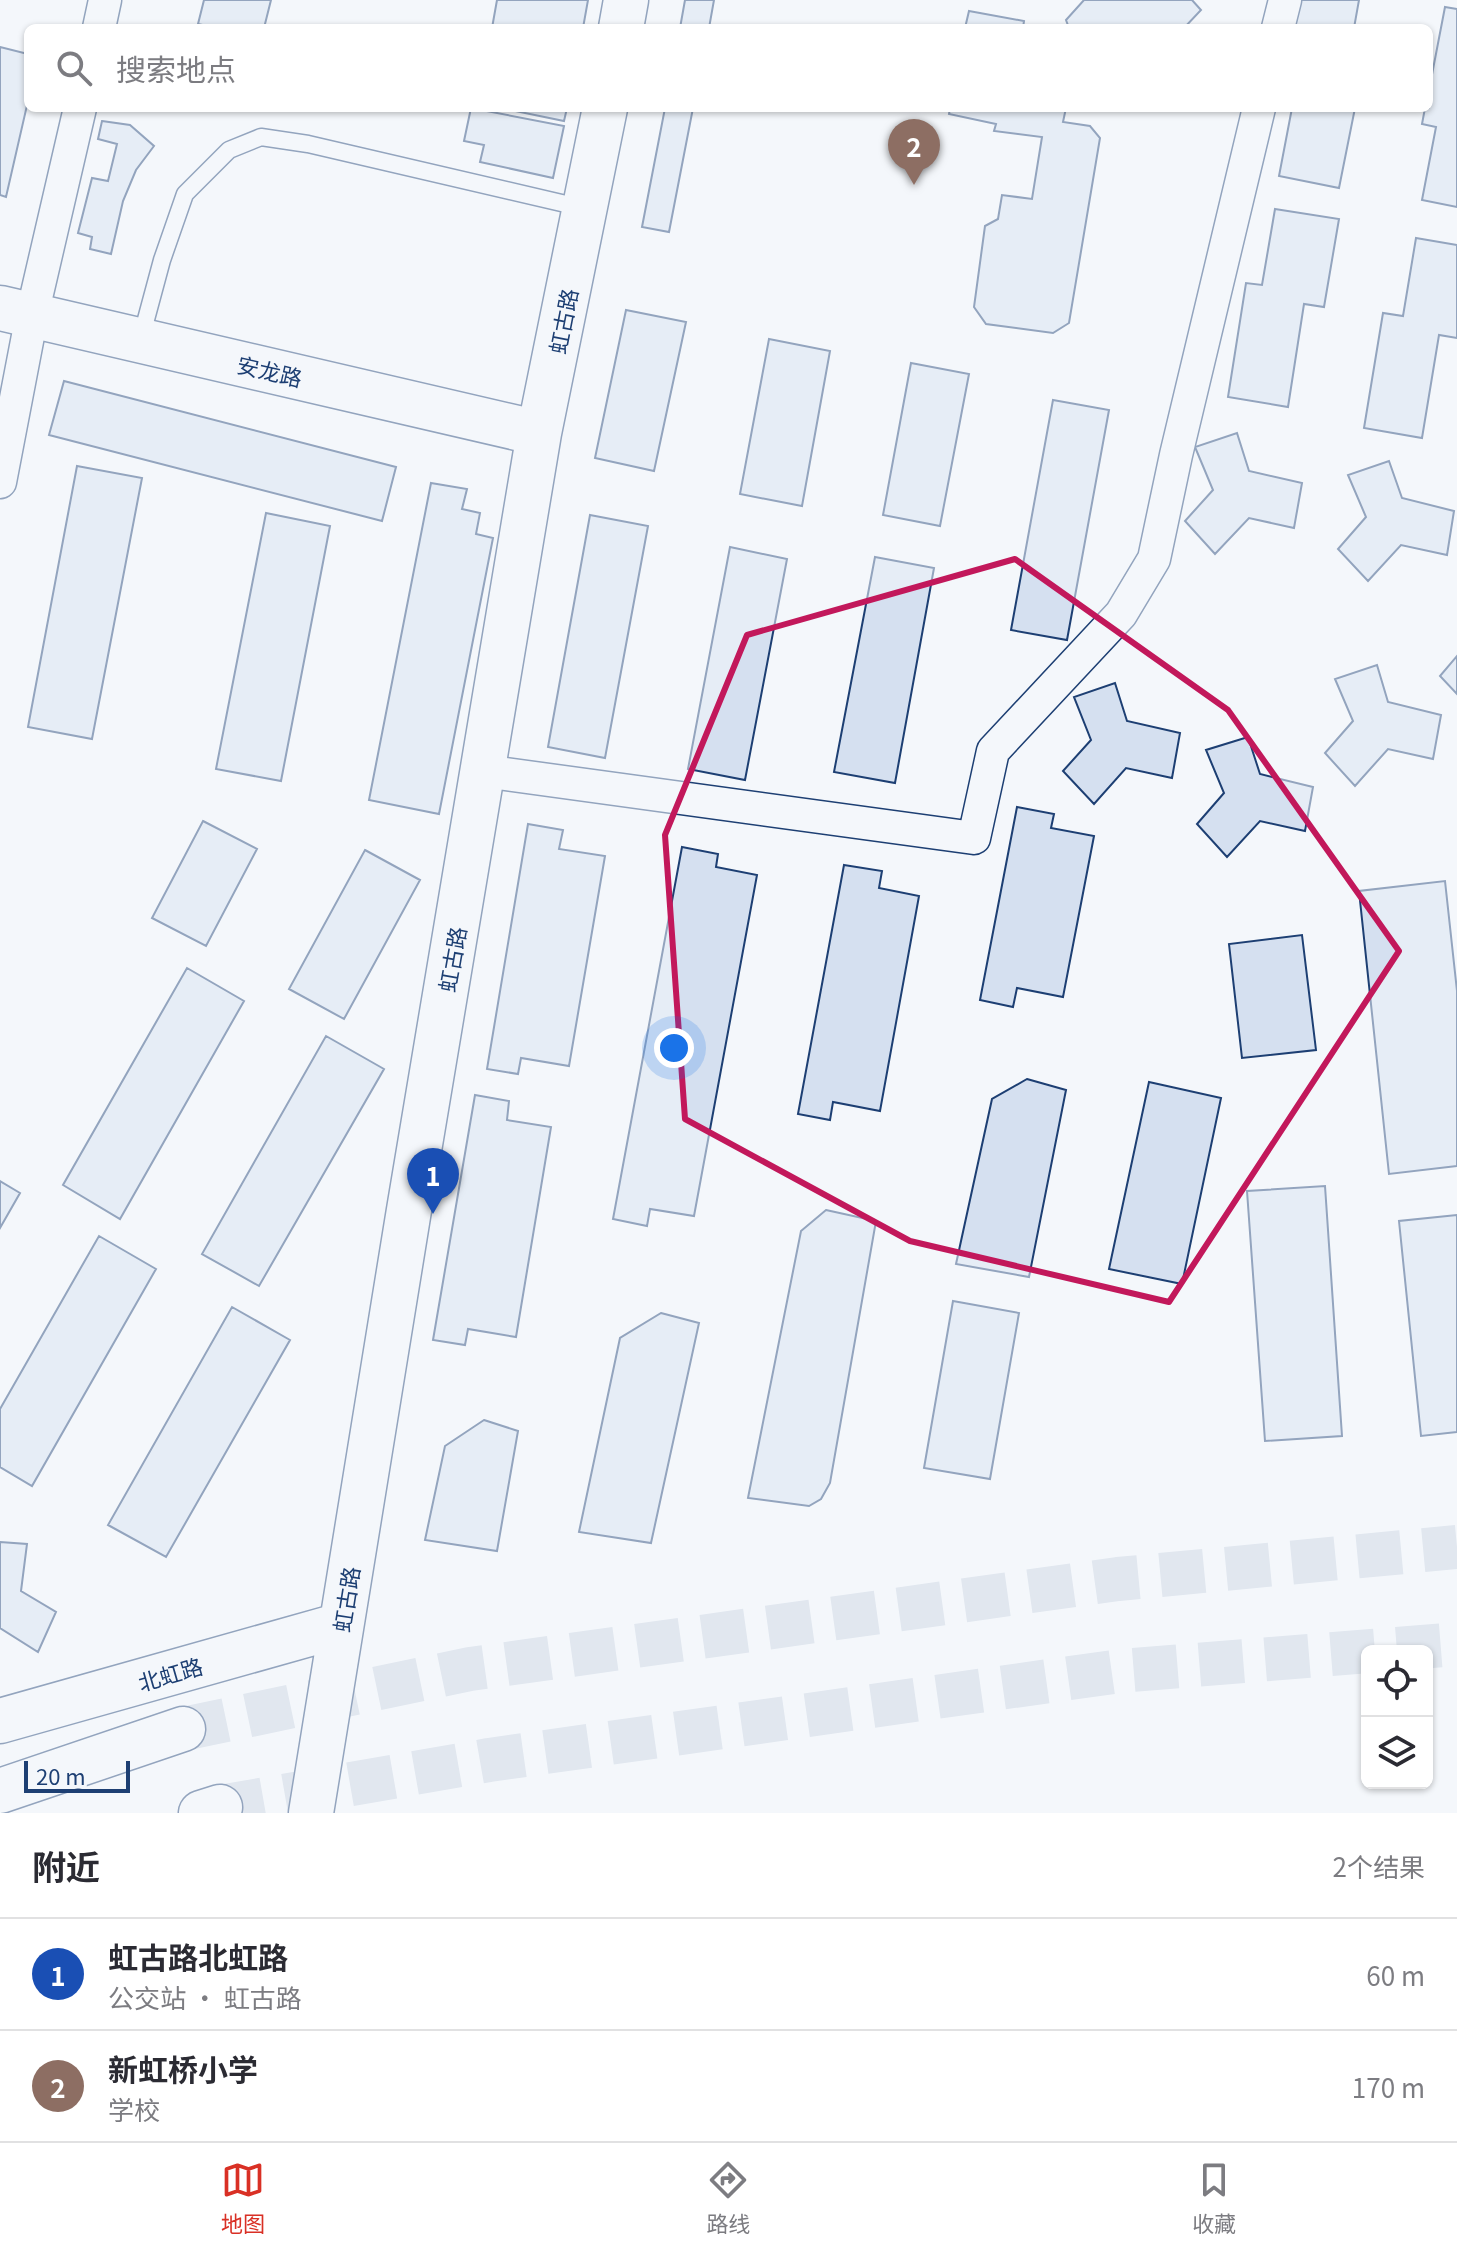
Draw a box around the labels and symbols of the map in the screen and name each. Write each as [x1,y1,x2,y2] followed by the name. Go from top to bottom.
[888,119,940,185] pin: 2
[540,286,584,356] street label: 虹古路
[234,347,306,393] street label: 安龙路
[430,924,472,994] street label: 虹古路
[654,1028,694,1068] your location
[407,1148,459,1214] pin: 1
[324,1564,366,1634] street label: 虹古路
[134,1649,206,1697] street label: 北虹路
[24,1757,130,1793] scale bar

